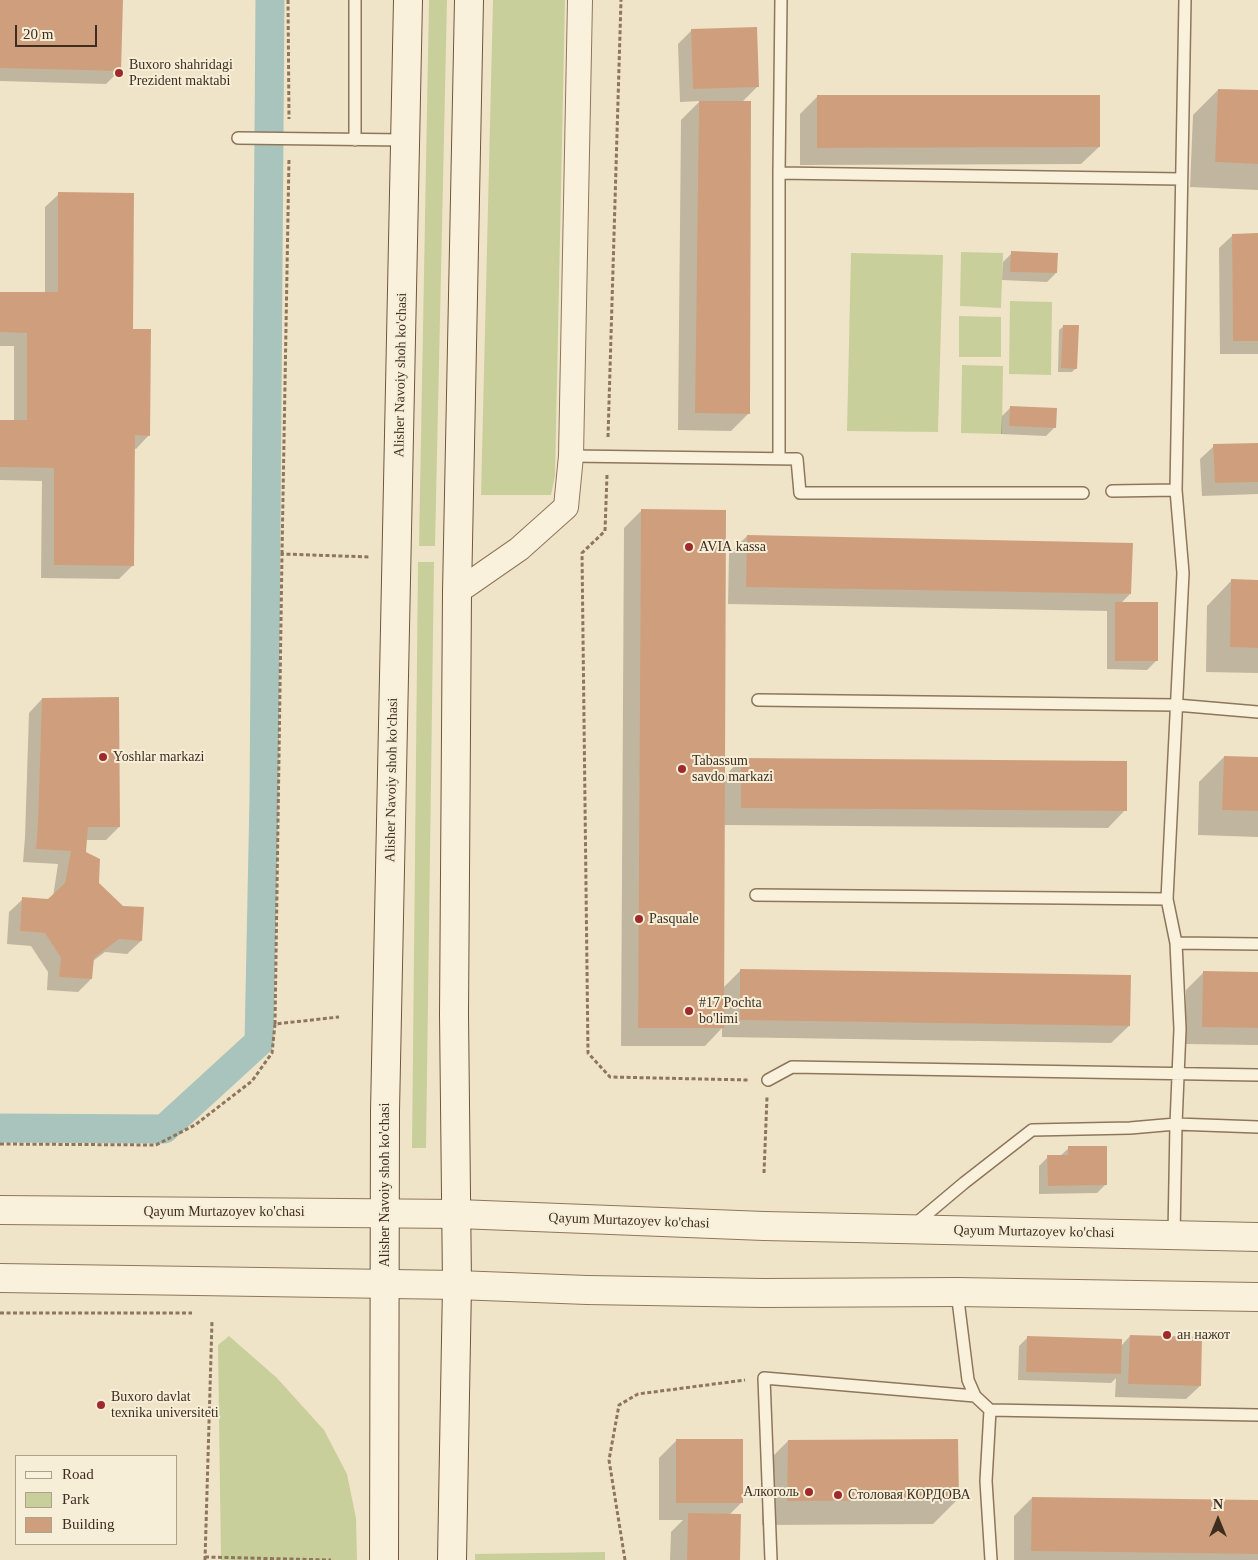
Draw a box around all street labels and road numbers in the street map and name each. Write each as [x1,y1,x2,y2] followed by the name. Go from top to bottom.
[391,293,411,457] street label: Alisher Navoiy shoh ko'chasi
[382,698,402,862] street label: Alisher Navoiy shoh ko'chasi
[377,1103,393,1267] street label: Alisher Navoiy shoh ko'chasi
[143,1204,305,1220] street label: Qayum Murtazoyev ko'chasi
[548,1210,710,1232] street label: Qayum Murtazoyev ko'chasi
[953,1222,1115,1242] street label: Qayum Murtazoyev ko'chasi

